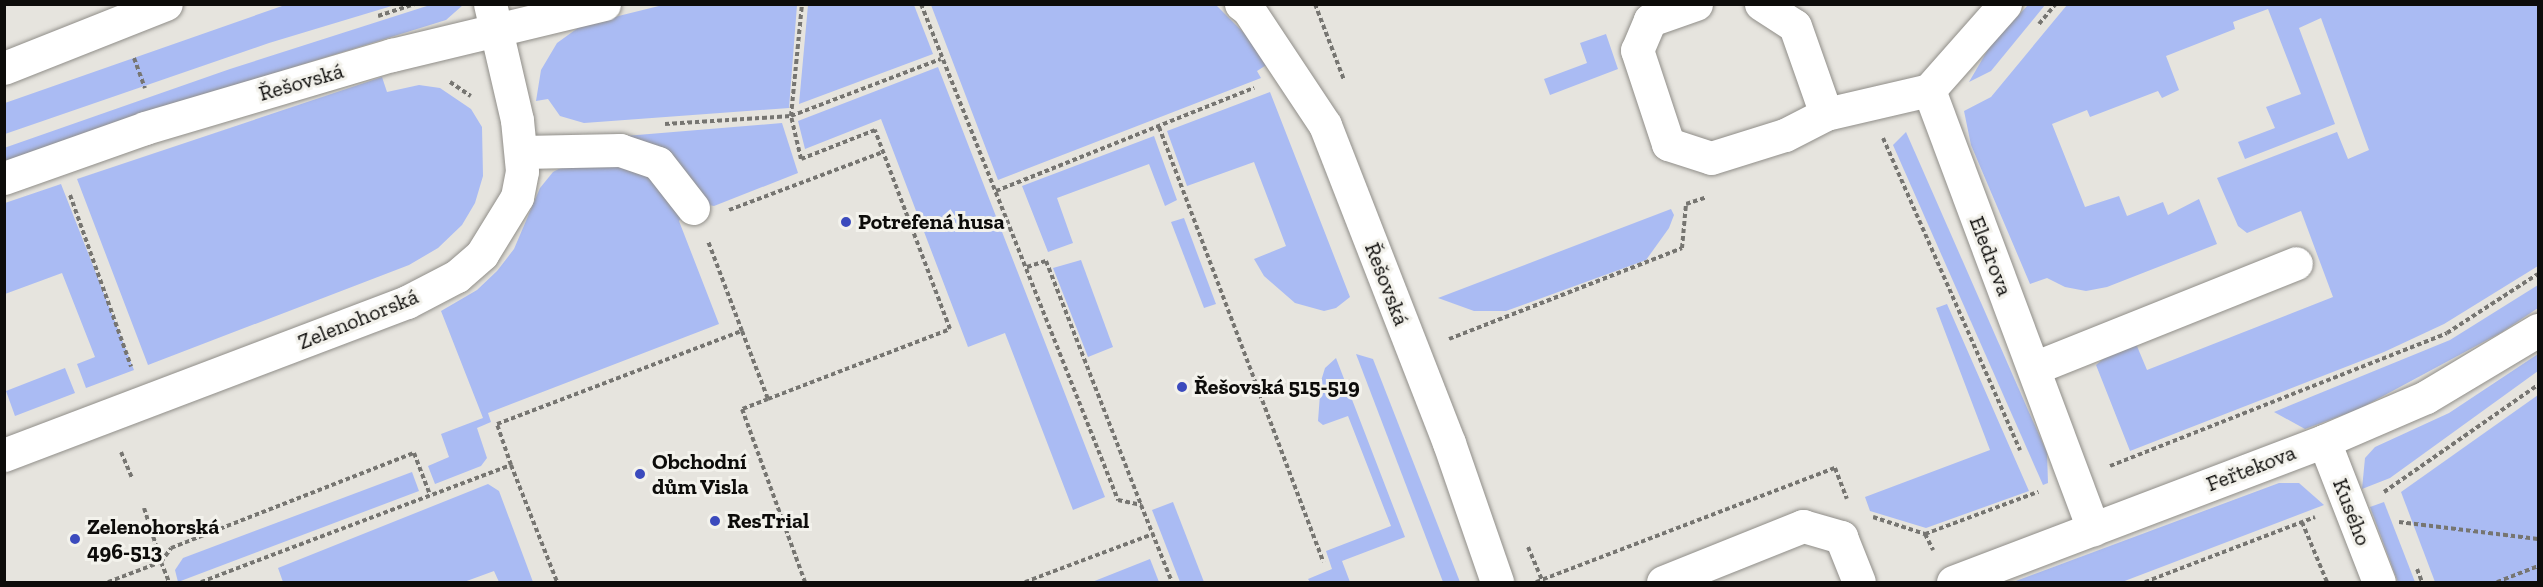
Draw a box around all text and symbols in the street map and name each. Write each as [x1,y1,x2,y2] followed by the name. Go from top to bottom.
[256,57,346,107] street label: Řešovská
[858,209,1005,235] place label: Potrefená husa
[1964,212,2018,300] street label: Eledrova
[839,215,853,229] marker: Potrefená husa
[1359,239,1415,329] street label: Řešovská
[294,283,422,355] street label: Zelenohorská
[1194,374,1360,400] place label: Řešovská 515-519
[1175,380,1189,394] marker: Řešovská 515-519
[2203,439,2299,497] street label: Feřtekova
[652,448,749,500] place label: Obchodní dům Visla
[633,467,647,481] marker: Obchodní dům Visla
[2327,475,2377,549] street label: Kusého
[727,508,809,534] place label: ResTrial
[87,513,219,564] place label: Zelenohorská 496-513
[708,514,722,528] marker: ResTrial
[68,532,82,546] marker: Zelenohorská 496-513

